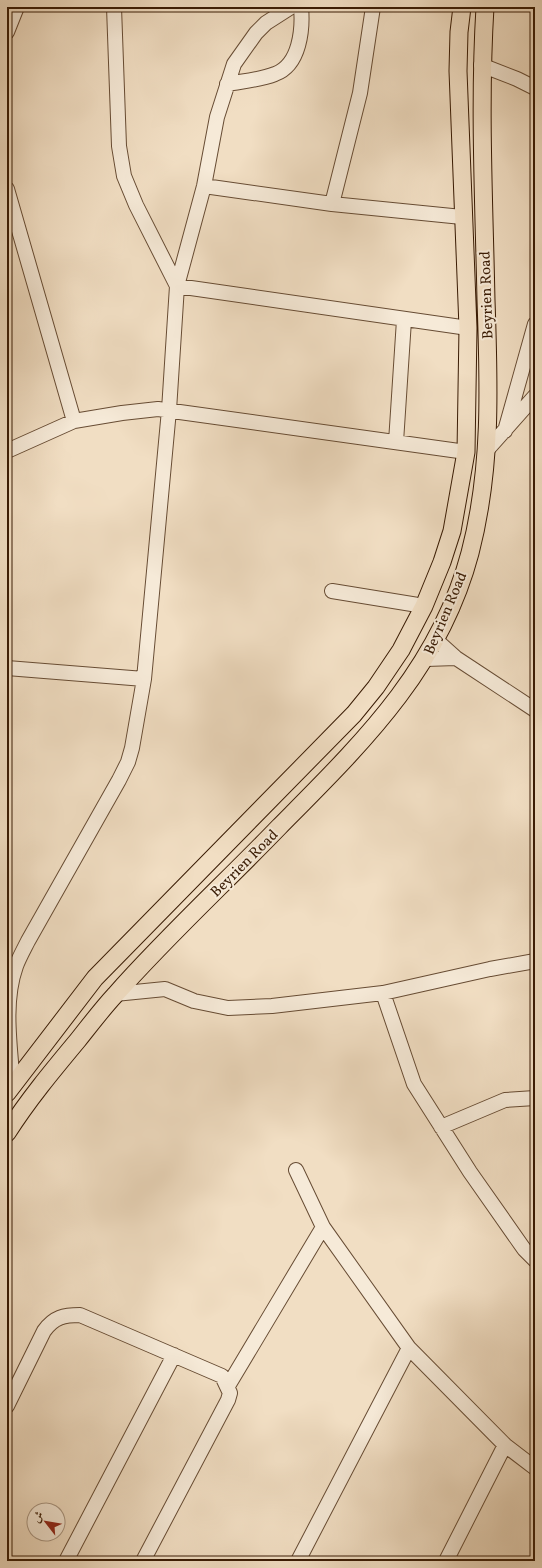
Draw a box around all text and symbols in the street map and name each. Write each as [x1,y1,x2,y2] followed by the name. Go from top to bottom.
[475,251,500,339] street label: Beyrien Road
[419,569,473,658] street label: Beyrien Road
[206,825,284,903] street label: Beyrien Road
[26,1502,66,1542] north arrow
[29,1509,48,1526] text: ش

